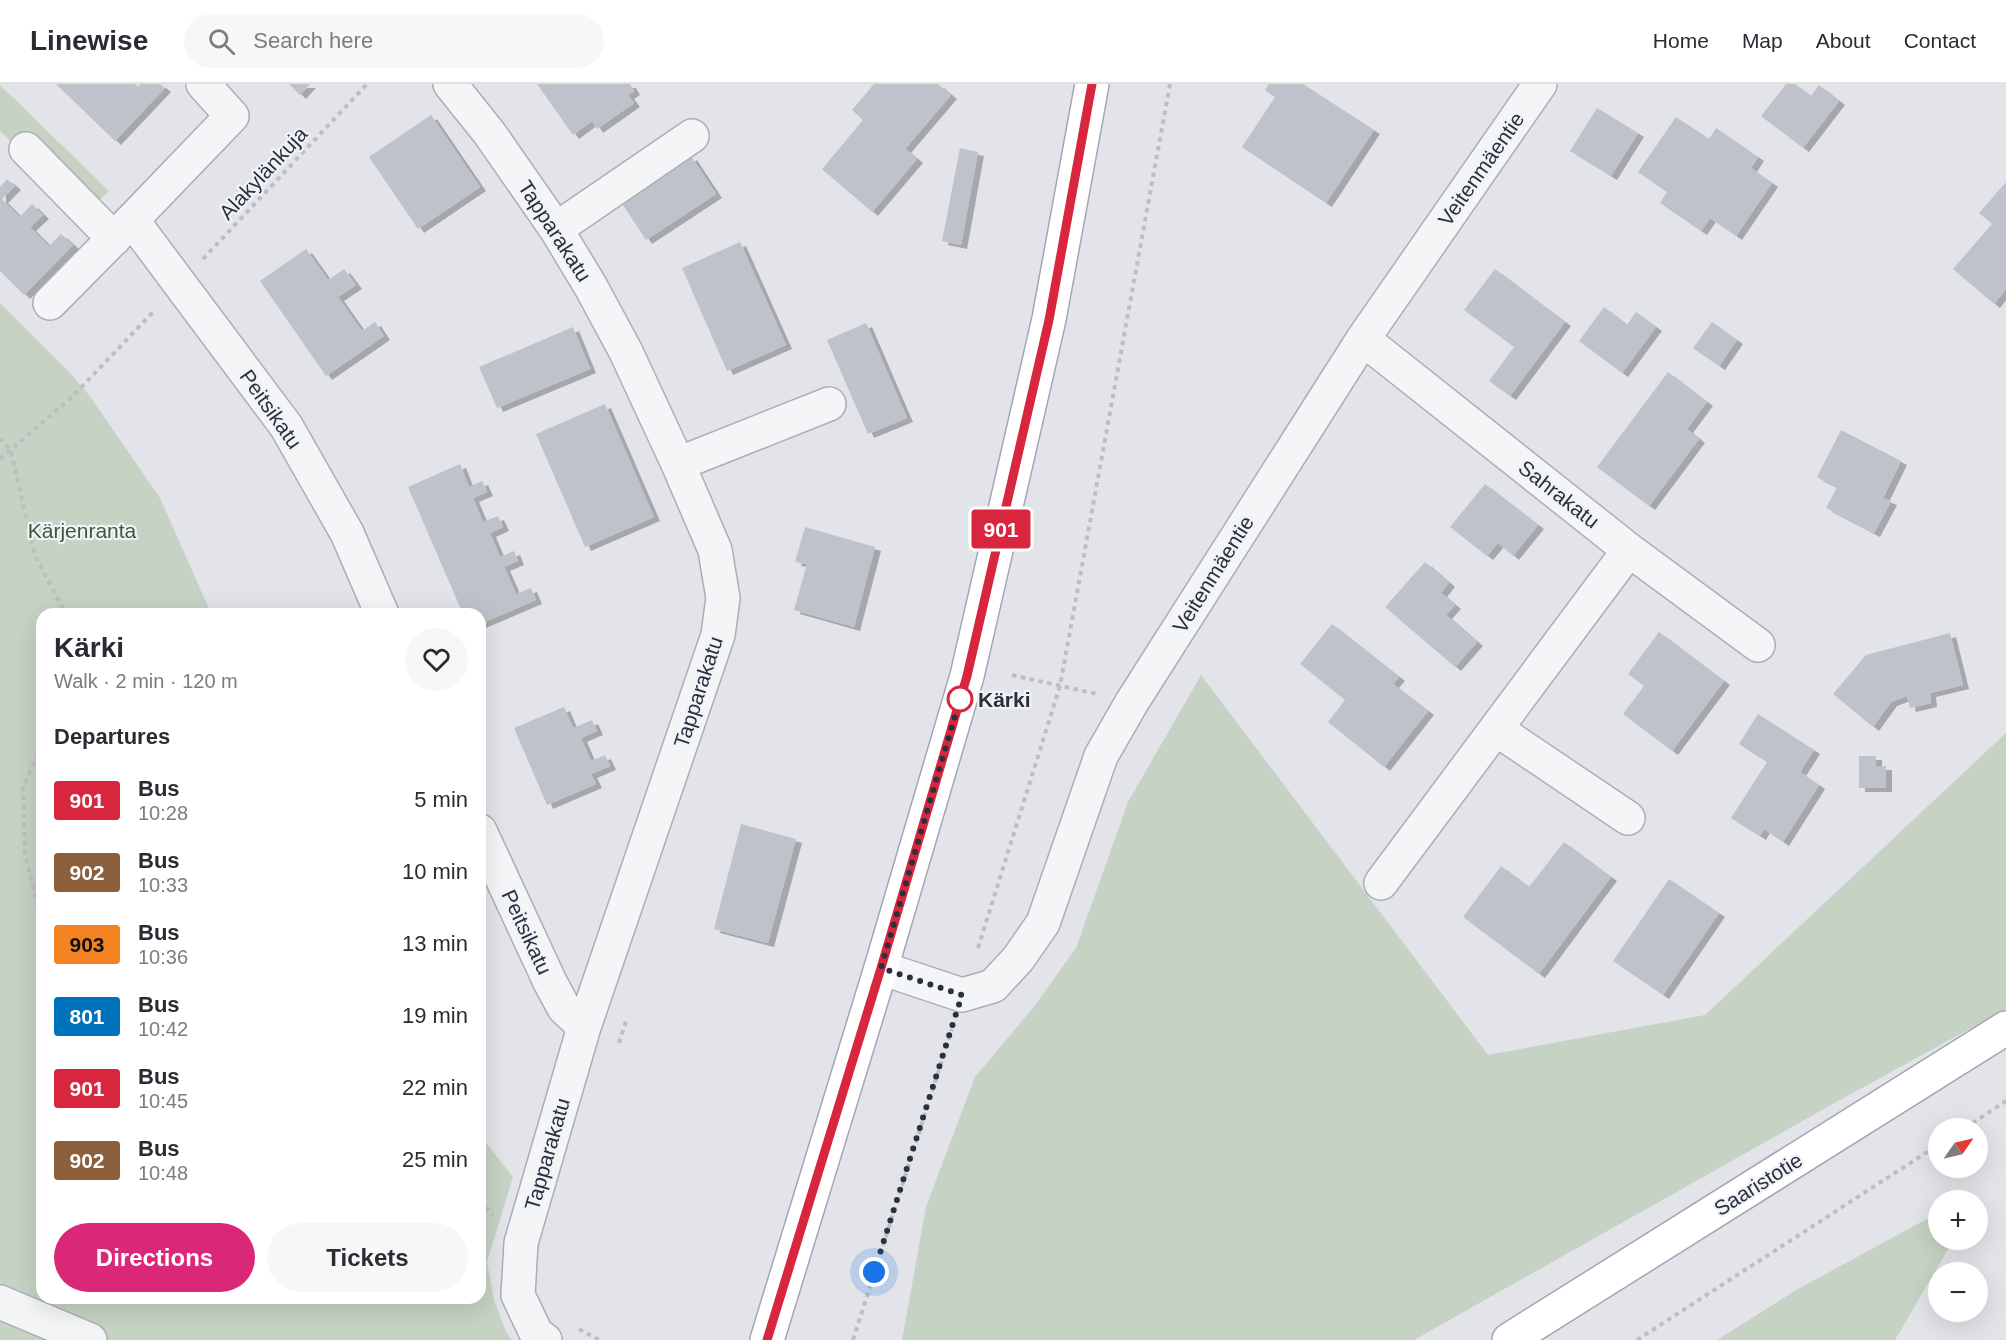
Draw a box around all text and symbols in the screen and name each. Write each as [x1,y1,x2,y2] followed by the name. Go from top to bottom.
[184,14,604,68] search box
[30,25,148,56] text: Linewise
[205,25,238,58] icon: search
[253,28,373,53] text: Search here
[1653,29,1709,52] text: Home
[1742,29,1783,52] text: Map
[1816,29,1871,52] text: About
[1904,29,1976,52] text: Contact
[1433,108,1529,230] street label: Veitenmäentie
[214,122,312,224] street label: Alakylänkuja
[514,176,596,286] street label: Tapparakatu
[235,365,307,453] street label: Peitsikatu
[1514,455,1604,533] street label: Sahrakatu
[966,510,1036,548] line badge: 901
[1168,511,1258,637] street label: Veitenmäentie
[983,518,1019,541] text: 901
[28,519,137,542] park label: Kärjenranta
[405,628,468,691] button: heart
[54,632,124,663] text: Kärki
[669,633,727,751] street label: Tapparakatu
[54,670,238,692] text: Walk · 2 min · 120 m
[947,686,973,712] marker: Kärki
[978,688,1031,711] place label: Kärki
[54,724,170,749] text: Departures
[138,776,180,801] text: Bus
[414,787,468,812] text: 5 min
[69,789,105,812] text: 901
[138,802,188,824] text: 10:28
[138,848,180,873] text: Bus
[402,859,468,884] text: 10 min
[69,861,105,884] text: 902
[138,874,188,896] text: 10:33
[497,886,557,978] street label: Peitsikatu
[138,920,180,945] text: Bus
[402,931,468,956] text: 13 min
[69,933,105,956] text: 903
[138,946,188,968] text: 10:36
[138,992,180,1017] text: Bus
[402,1003,468,1028] text: 19 min
[69,1005,105,1028] text: 801
[138,1018,188,1040] text: 10:42
[138,1064,180,1089] text: Bus
[402,1075,468,1100] text: 22 min
[69,1077,105,1100] text: 901
[138,1090,188,1112] text: 10:45
[520,1095,574,1213] street label: Tapparakatu
[1928,1118,1988,1178] north arrow
[1928,1118,1988,1322] map controls
[138,1136,180,1161] text: Bus
[402,1147,468,1172] text: 25 min
[1710,1148,1806,1220] street label: Saaristotie
[69,1149,105,1172] text: 902
[138,1162,188,1184] text: 10:48
[1928,1190,1988,1250] button: +
[54,1223,255,1292] button: Directions
[267,1223,468,1292] button: Tickets
[859,1257,889,1287] your location
[1928,1262,1988,1322] button: −

